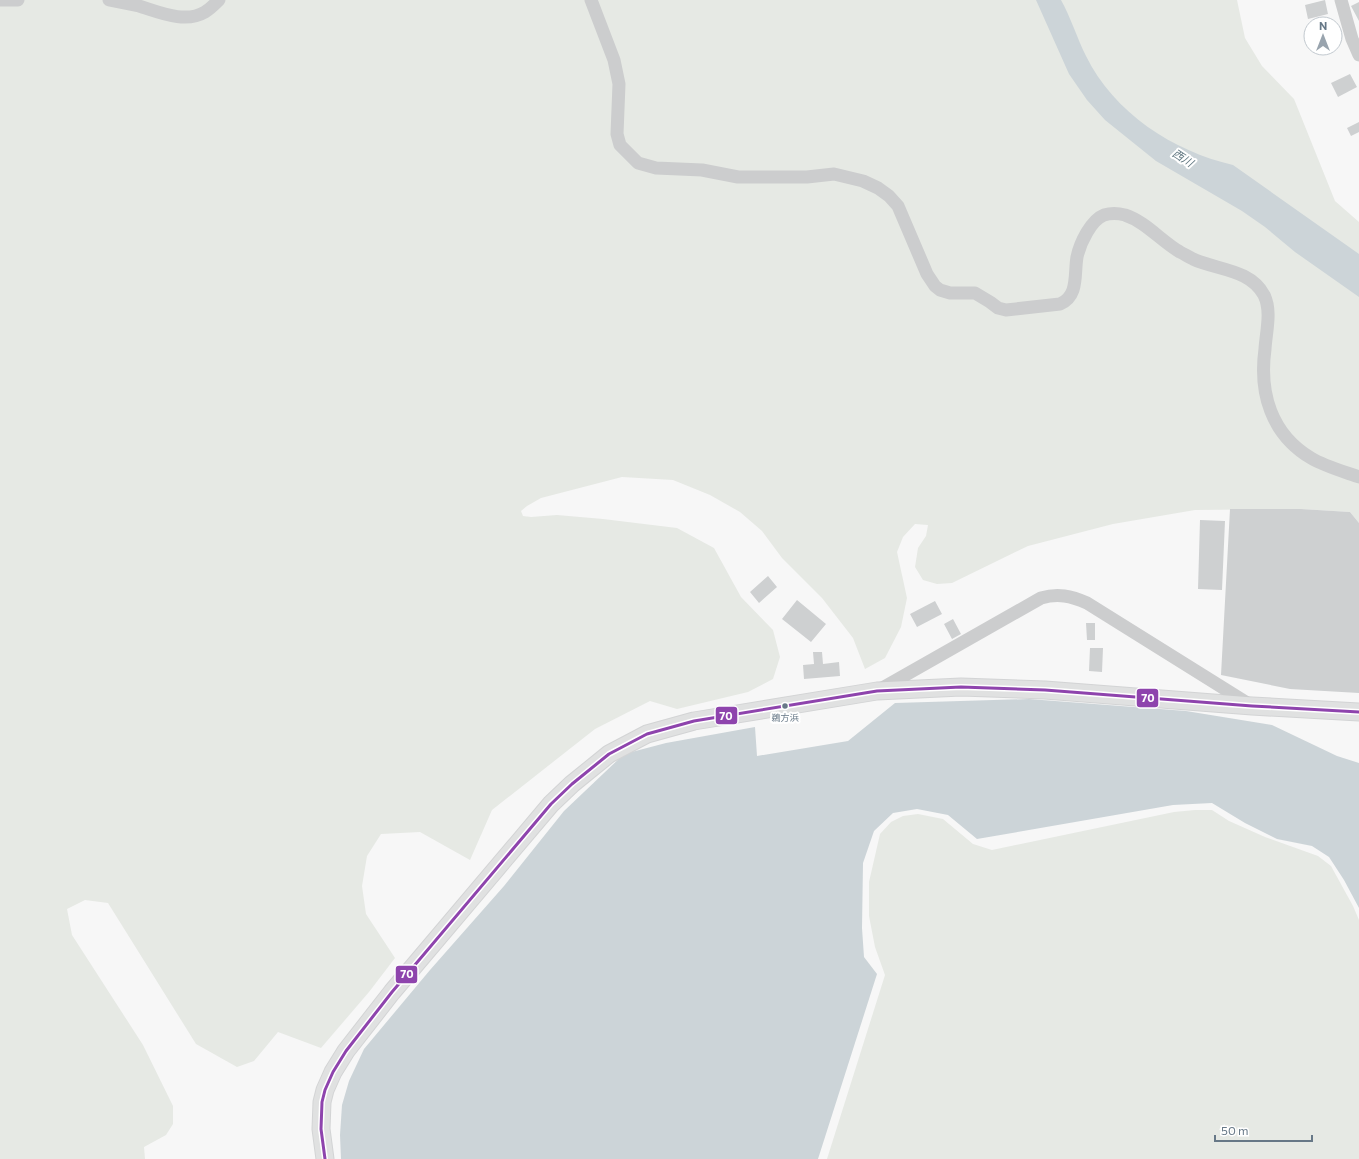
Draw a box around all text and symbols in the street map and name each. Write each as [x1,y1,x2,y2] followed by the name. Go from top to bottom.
[1303,16,1343,56] north arrow
[1319,19,1327,32] text: N
[1171,146,1197,170] water label: 西川
[1136,688,1159,708] line badge: 70
[1141,691,1155,704] text: 70
[780,701,790,711] marker: 鵜方浜
[715,706,738,725] line badge: 70
[719,709,733,722] text: 70
[771,712,799,723] place label: 鵜方浜
[395,965,418,984] line badge: 70
[400,967,414,980] text: 70
[1215,1117,1312,1143] scale bar
[1221,1123,1249,1137] text: 50 m

